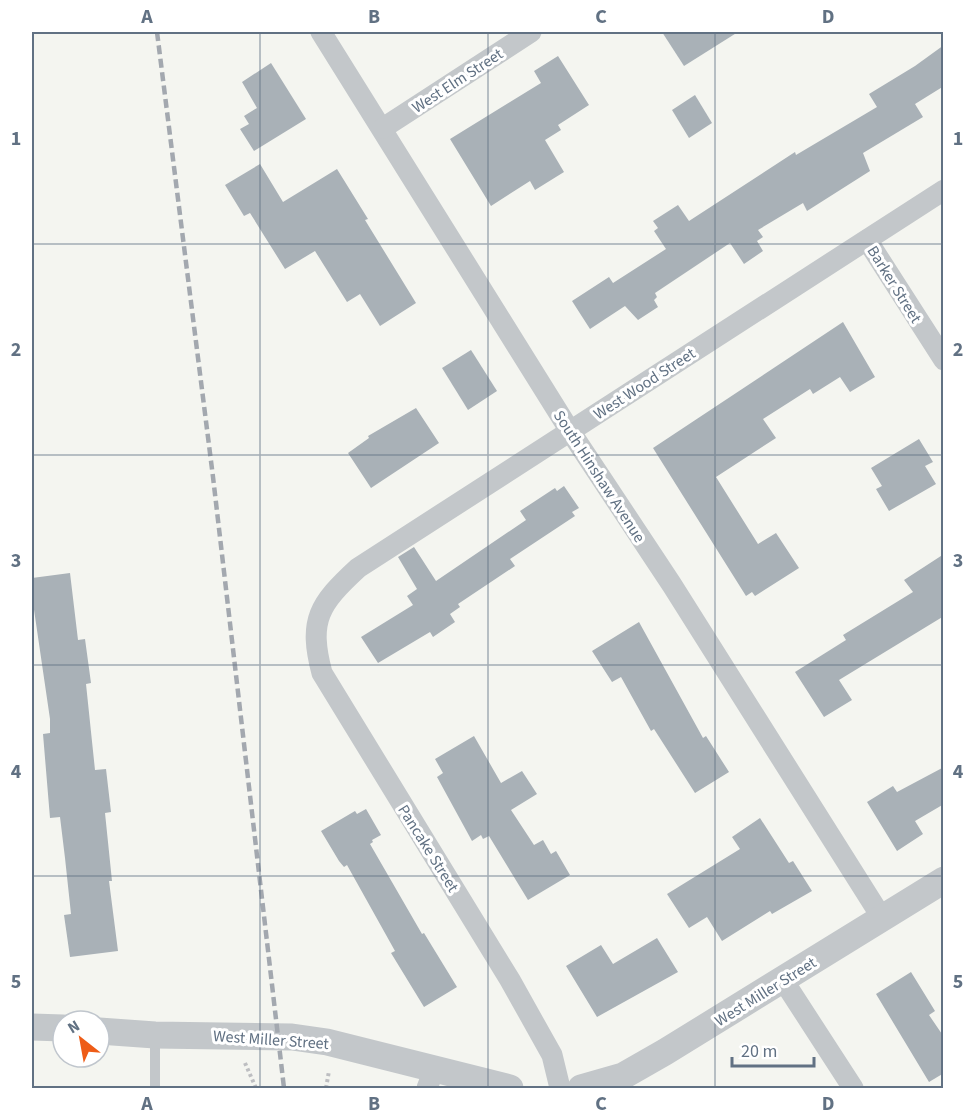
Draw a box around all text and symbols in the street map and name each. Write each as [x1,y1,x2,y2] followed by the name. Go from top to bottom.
[140,3,153,31] text: A
[368,3,380,31] text: B
[595,3,607,31] text: C
[822,3,834,31] text: D
[408,43,508,119] street label: West Elm Street
[11,125,21,153] text: 1
[953,125,963,153] text: 1
[862,242,927,328] street label: Barker Street
[11,336,21,364] text: 2
[953,336,963,364] text: 2
[589,342,700,425] street label: West Wood Street
[548,406,650,547] street label: South Hinshaw Avenue
[11,547,21,575] text: 3
[953,547,963,575] text: 3
[11,758,22,786] text: 4
[953,758,964,786] text: 4
[393,801,464,897] street label: Pancake Street
[711,951,821,1032] street label: West Miller Street
[11,968,21,996] text: 5
[953,968,963,996] text: 5
[51,1009,111,1069] north arrow
[64,1015,84,1039] text: N
[212,1025,330,1055] street label: West Miller Street
[732,1030,814,1068] scale bar
[741,1039,777,1064] text: 20 m
[140,1090,153,1118] text: A
[368,1090,380,1118] text: B
[595,1090,607,1118] text: C
[822,1090,834,1118] text: D

